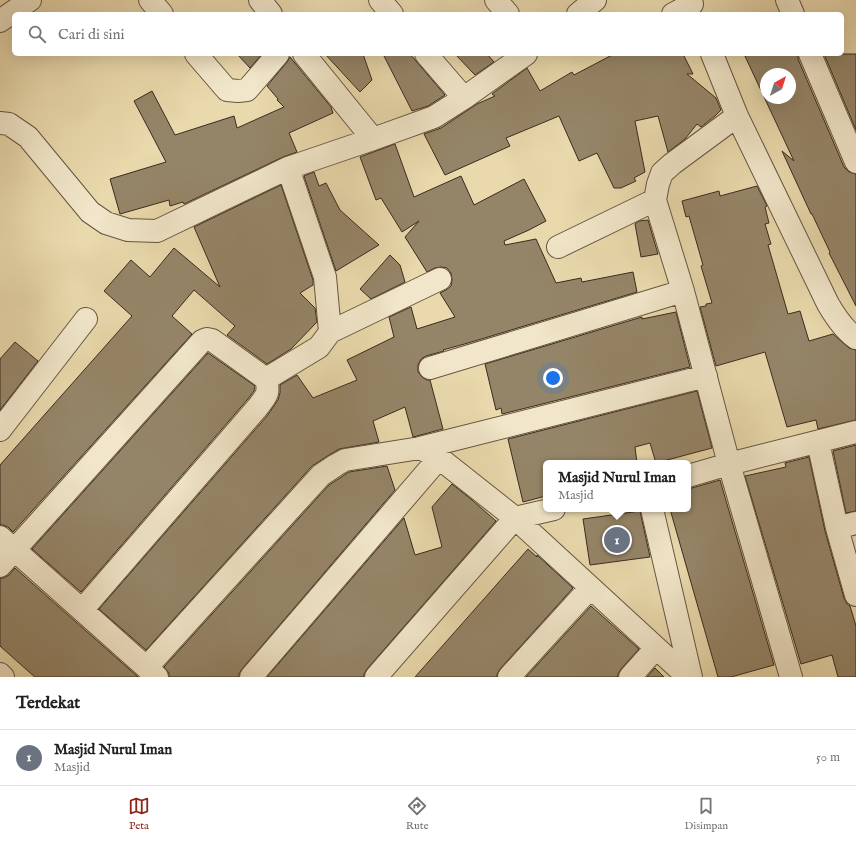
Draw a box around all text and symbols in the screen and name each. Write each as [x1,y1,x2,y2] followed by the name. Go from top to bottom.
[12,12,844,56] search box
[26,23,48,45] icon: search
[58,25,125,44] text: Cari di sini
[760,68,796,104] north arrow
[543,368,563,388] your location
[543,460,691,512] popup
[558,468,676,487] text: Masjid Nurul Iman
[558,487,594,504] text: Masjid
[604,525,630,555] pin: 1
[16,693,80,714] text: Terdekat
[54,740,172,759] text: Masjid Nurul Iman
[27,749,31,766] text: 1
[816,749,840,766] text: 50 m
[54,759,90,776] text: Masjid
[128,795,150,833] tab: Peta
[406,795,429,833] tab: Rute
[684,795,728,833] tab: Disimpan

